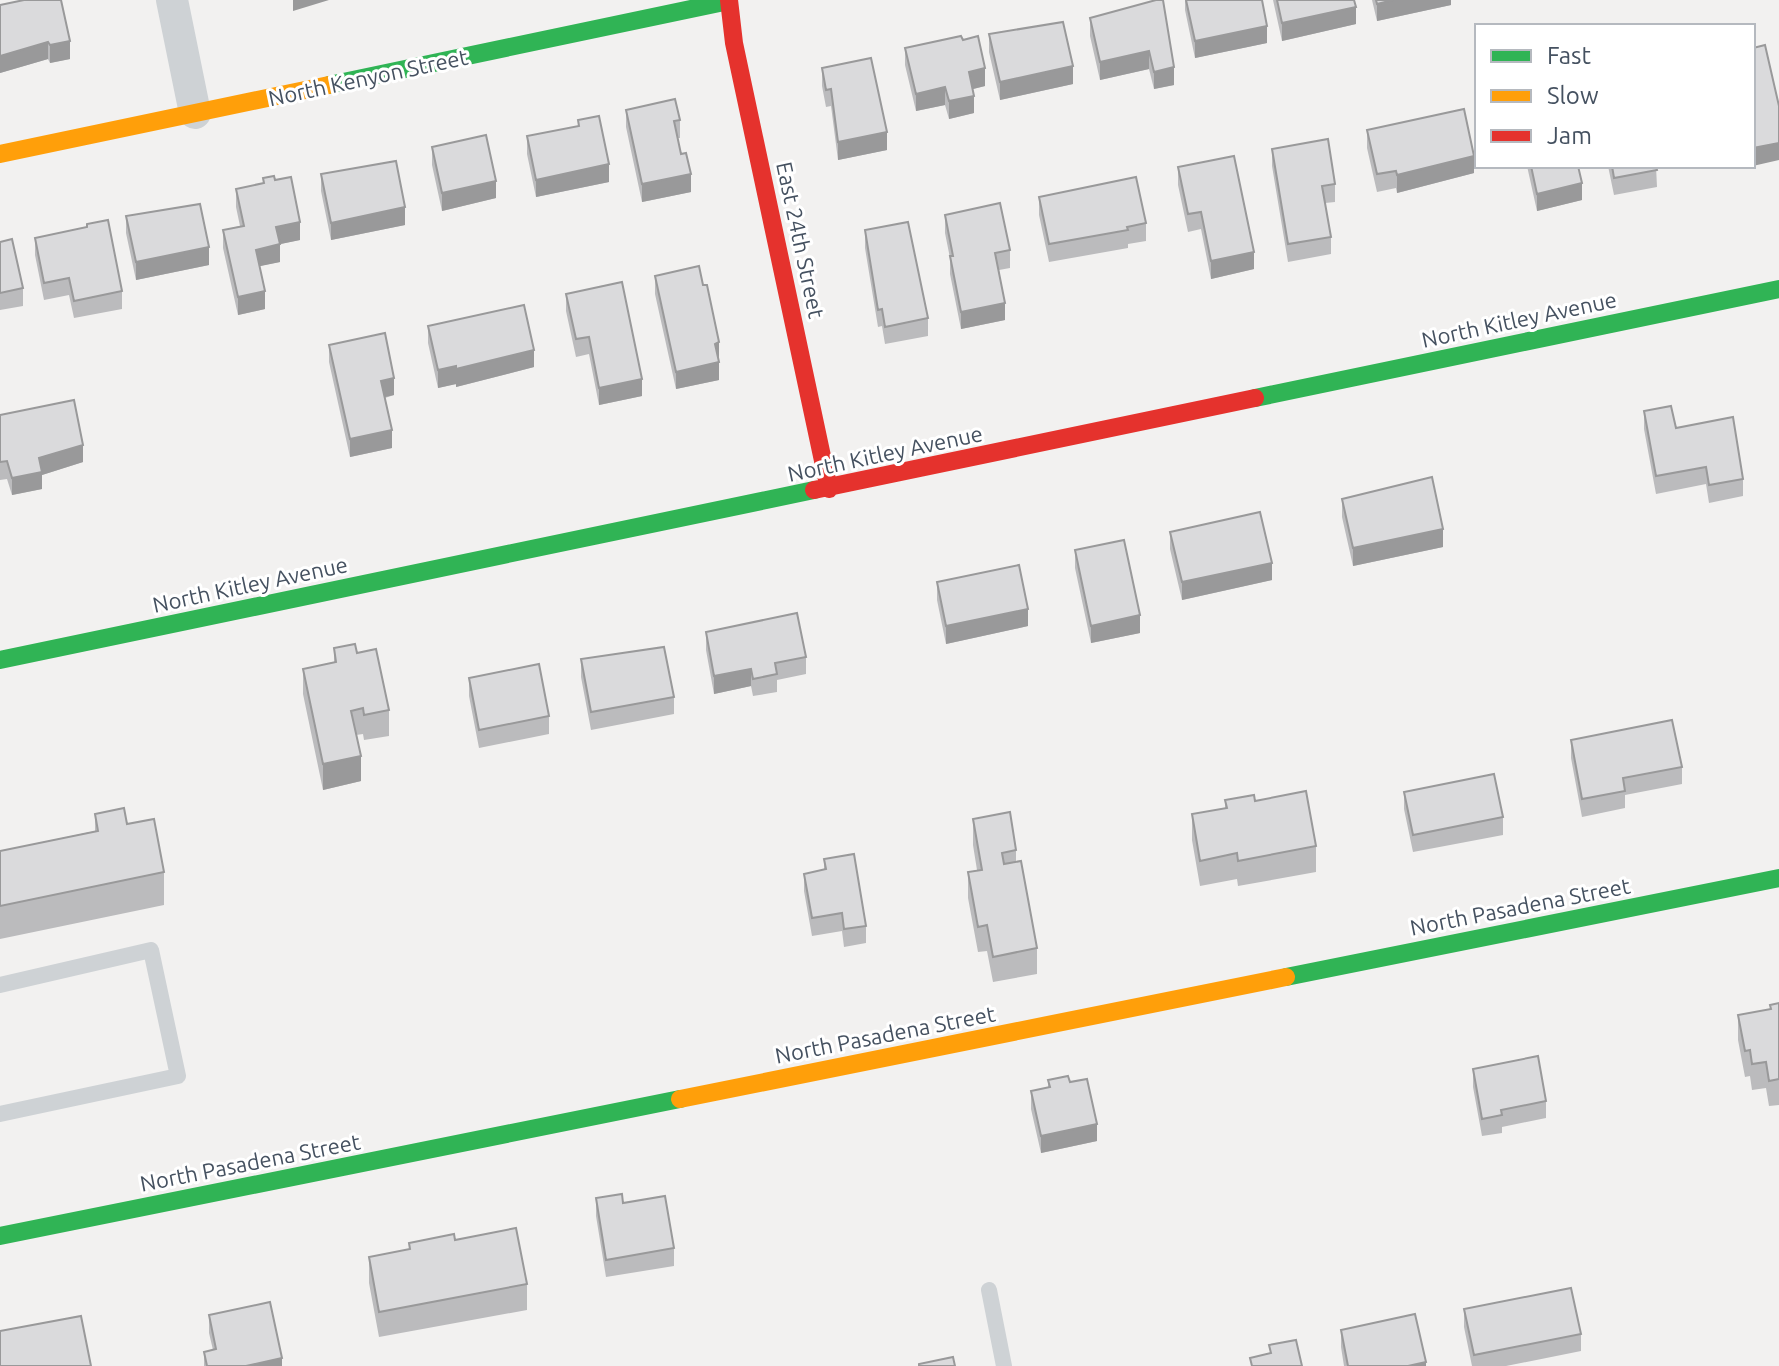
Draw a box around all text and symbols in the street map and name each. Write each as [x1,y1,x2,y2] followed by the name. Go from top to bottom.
[1475,24,1755,168] legend
[1547,42,1591,69] text: Fast
[266,44,470,110] street label: North Kenyon Street
[1547,82,1599,109] text: Slow
[1547,122,1592,149] text: Jam
[772,159,830,321] street label: East 24th Street
[1419,286,1619,352] street label: North Kitley Avenue
[785,420,985,486] street label: North Kitley Avenue
[150,551,350,617] street label: North Kitley Avenue
[1408,872,1632,940] street label: North Pasadena Street
[773,1000,997,1068] street label: North Pasadena Street
[138,1128,362,1196] street label: North Pasadena Street

